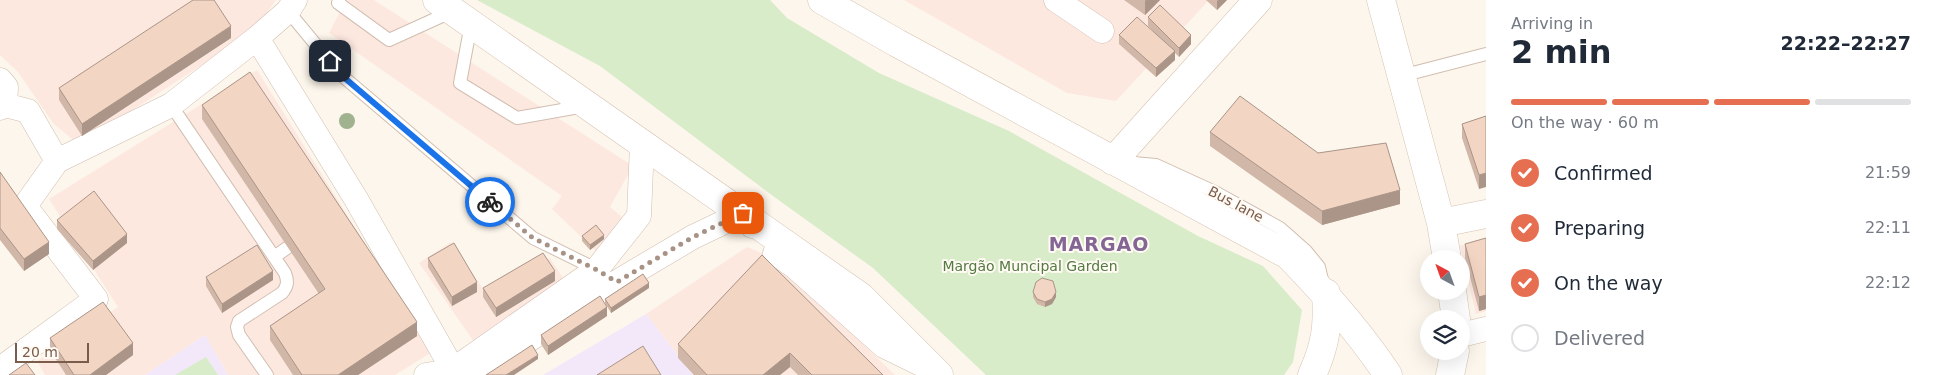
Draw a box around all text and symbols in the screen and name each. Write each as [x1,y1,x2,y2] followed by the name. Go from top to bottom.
[1511,14,1593,33] text: Arriving in
[1781,32,1911,54] text: 22:22–22:27
[1511,33,1612,71] text: 2 min
[309,40,351,82] pin
[316,47,344,75] icon: home
[1511,113,1659,132] text: On the way · 60 m
[1511,159,1539,187] icon: check
[1554,162,1653,184] text: Confirmed
[1865,163,1911,182] text: 21:59
[465,177,515,227] courier
[1206,183,1266,225] street label: Bus lane
[476,188,504,216] icon: bike
[722,192,764,234] pin
[729,199,757,227] icon: bag
[1511,214,1539,242] icon: check
[1554,217,1645,239] text: Preparing
[1865,218,1911,237] text: 22:11
[1049,233,1149,255] district label: MARGAO
[1420,250,1470,300] north arrow
[1420,250,1470,360] map controls
[942,258,1118,274] park label: Margão Muncipal Garden
[1511,269,1539,297] icon: check
[1554,272,1663,294] text: On the way
[1865,273,1911,292] text: 22:12
[1420,310,1470,360] button: layers
[1554,327,1645,349] text: Delivered
[15,340,89,363] scale bar
[22,344,58,360] text: 20 m

